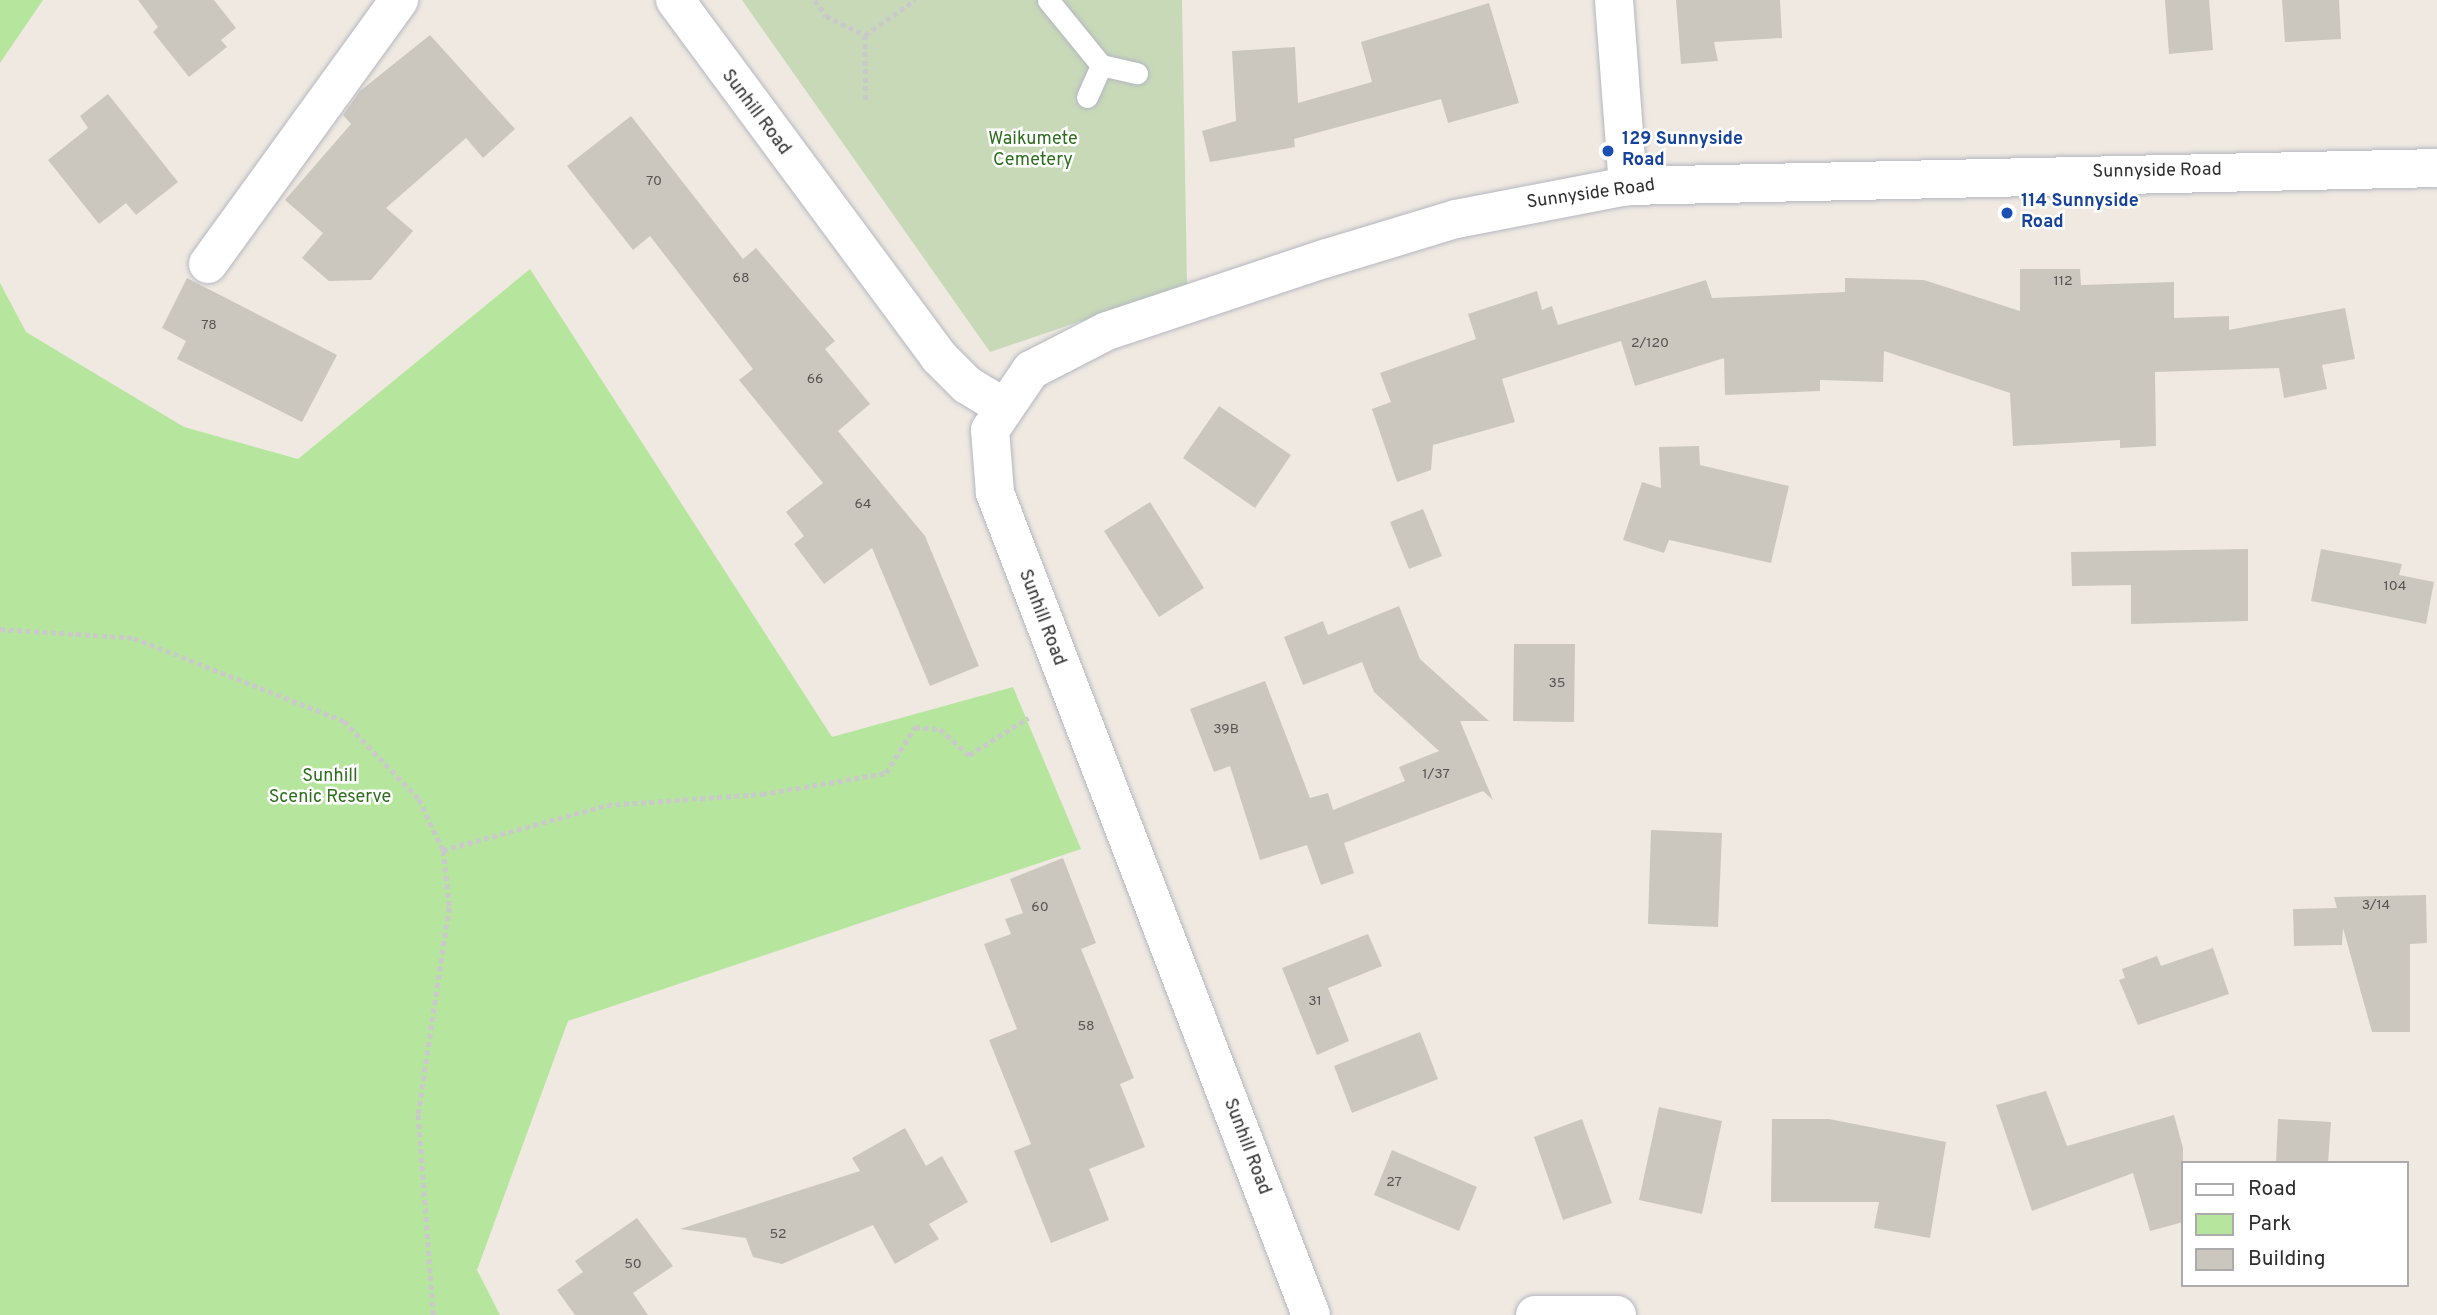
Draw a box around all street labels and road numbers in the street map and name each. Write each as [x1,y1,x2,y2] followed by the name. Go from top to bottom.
[716,66,794,160] street label: Sunhill Road
[2092,160,2222,184] street label: Sunnyside Road
[1525,175,1657,215] street label: Sunnyside Road
[1013,567,1069,669] street label: Sunhill Road
[1218,1096,1274,1198] street label: Sunhill Road

